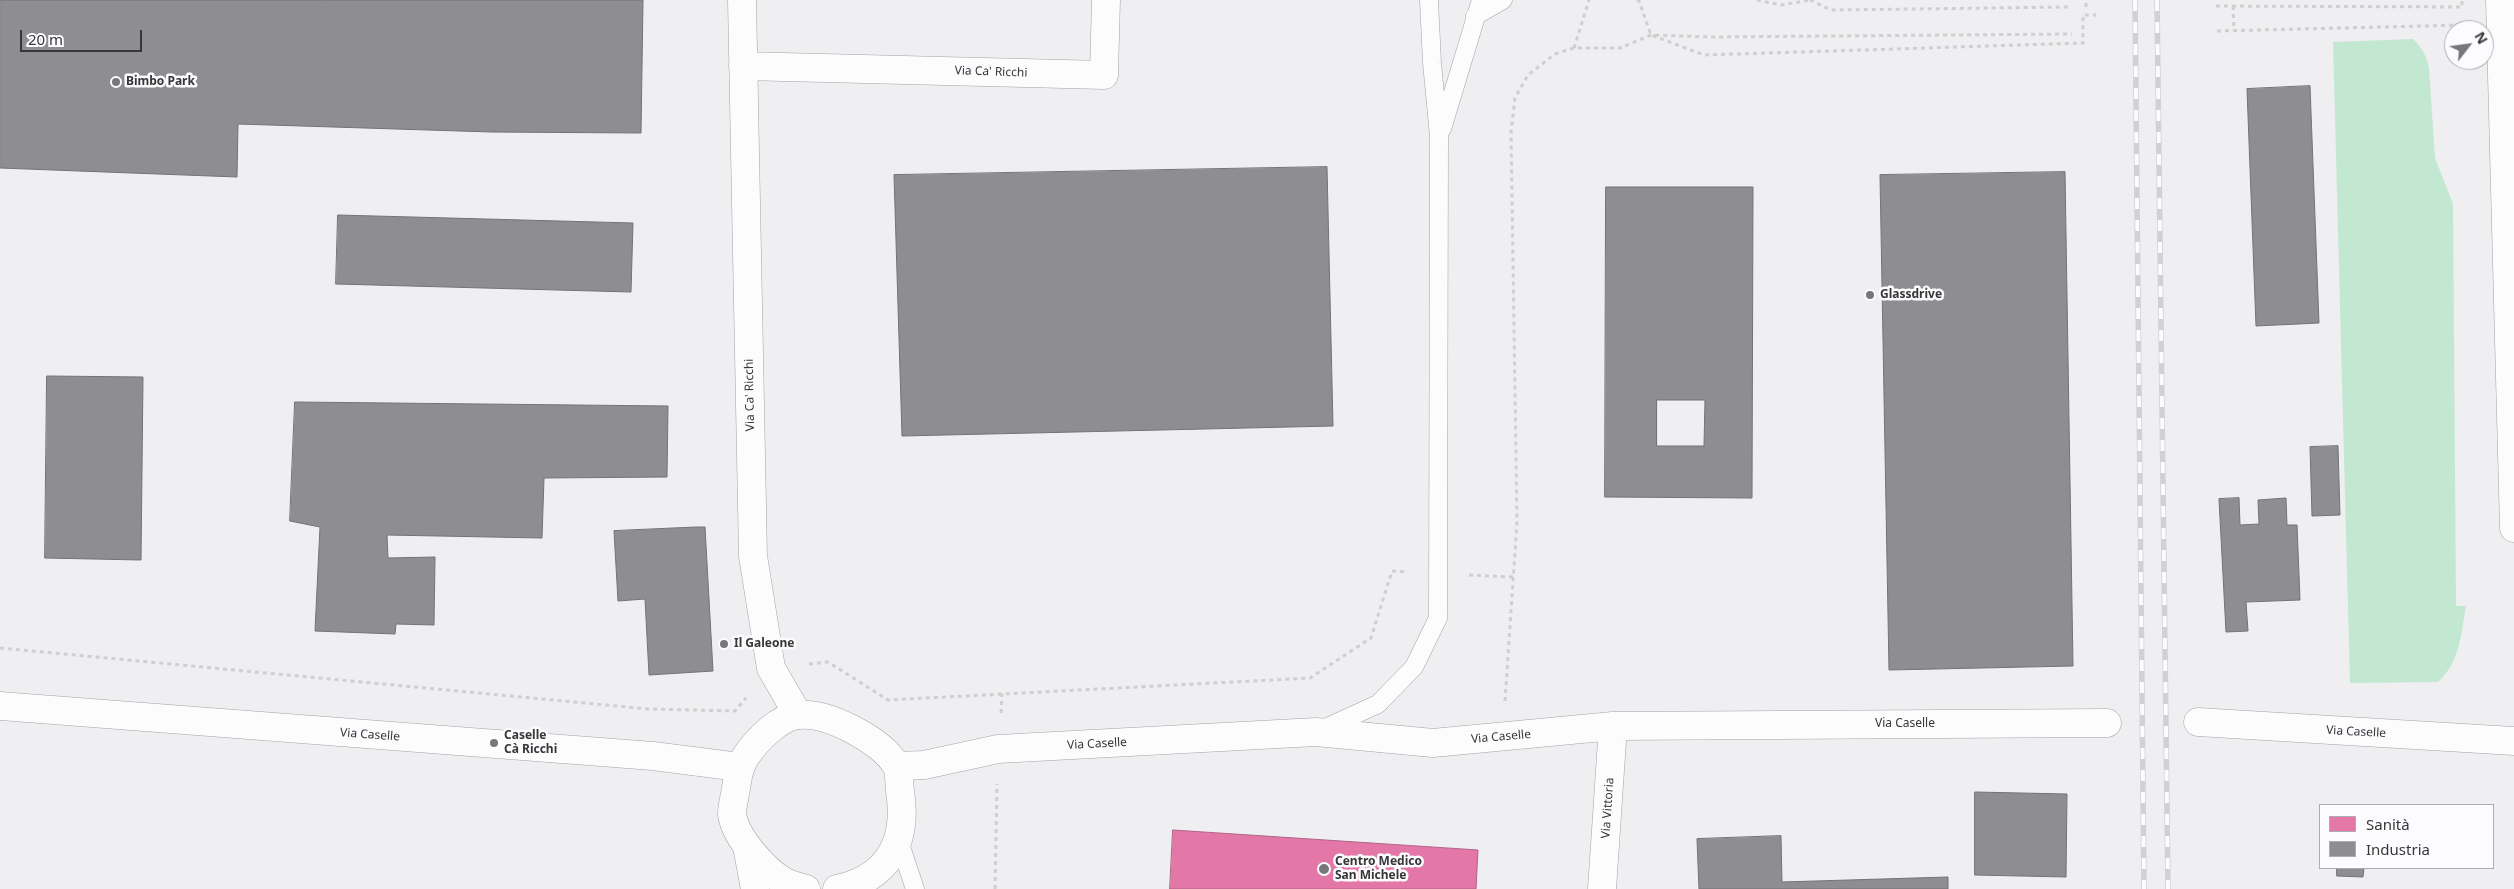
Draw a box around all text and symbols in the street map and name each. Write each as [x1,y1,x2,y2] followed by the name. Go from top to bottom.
[22,20,145,52] scale bar
[2444,20,2494,70] north arrow
[2470,28,2493,47] text: N
[28,29,63,49] text: 20 m
[954,64,1028,80] street label: Via Ca' Ricchi
[126,75,195,89] place label: Bimbo Park
[110,76,122,88] marker: Bimbo Park
[1880,288,1942,302] place label: Glassdrive
[1864,289,1876,301] marker: Glassdrive
[742,359,758,431] street label: Via Ca' Ricchi
[734,637,794,651] place label: Il Galeone
[718,638,730,650] marker: Il Galeone
[1875,717,1935,731] street label: Via Caselle
[2326,723,2386,741] street label: Via Caselle
[340,726,400,744] street label: Via Caselle
[1471,727,1531,747] street label: Via Caselle
[504,729,557,757] place label: Caselle Cà Ricchi
[1067,735,1127,753] street label: Via Caselle
[488,737,500,749] marker: Caselle Cà Ricchi
[1599,777,1617,839] street label: Via Vittoria
[2319,804,2494,869] legend
[2366,814,2410,834] text: Sanità
[2366,839,2430,859] text: Industria
[1335,855,1422,883] place label: Centro Medico San Michele
[1317,862,1331,876] marker: Centro Medico San Michele

